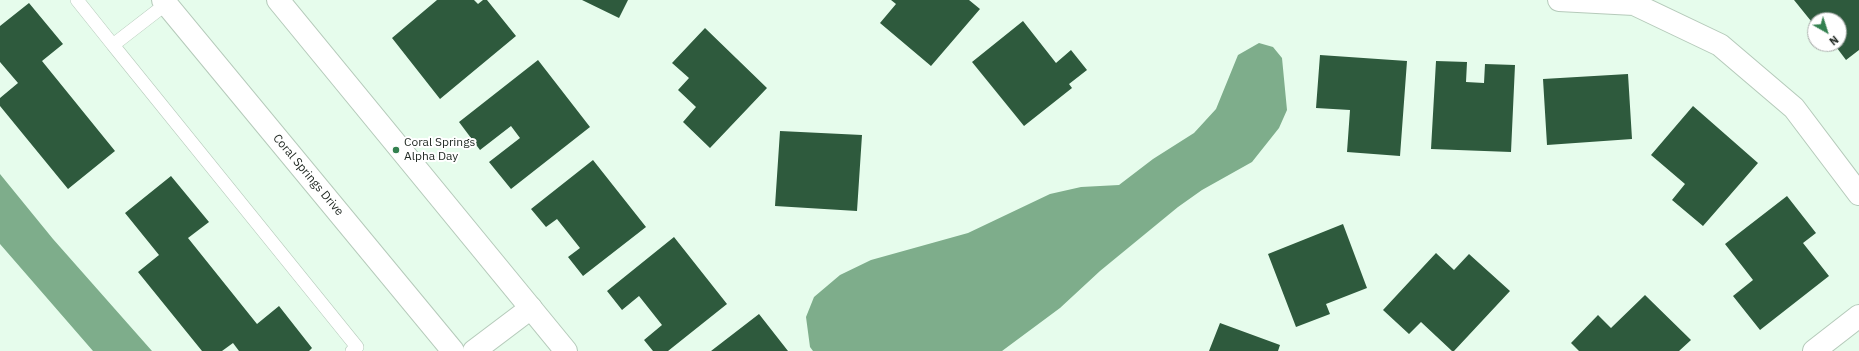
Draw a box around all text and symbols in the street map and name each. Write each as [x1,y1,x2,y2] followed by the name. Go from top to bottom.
[1807,12,1847,52] north arrow
[1826,33,1841,48] text: N
[270,131,346,219] street label: Coral Springs Drive
[404,136,475,164] place label: Coral Springs Alpha Day
[391,145,401,155] marker: Coral Springs Alpha Day

